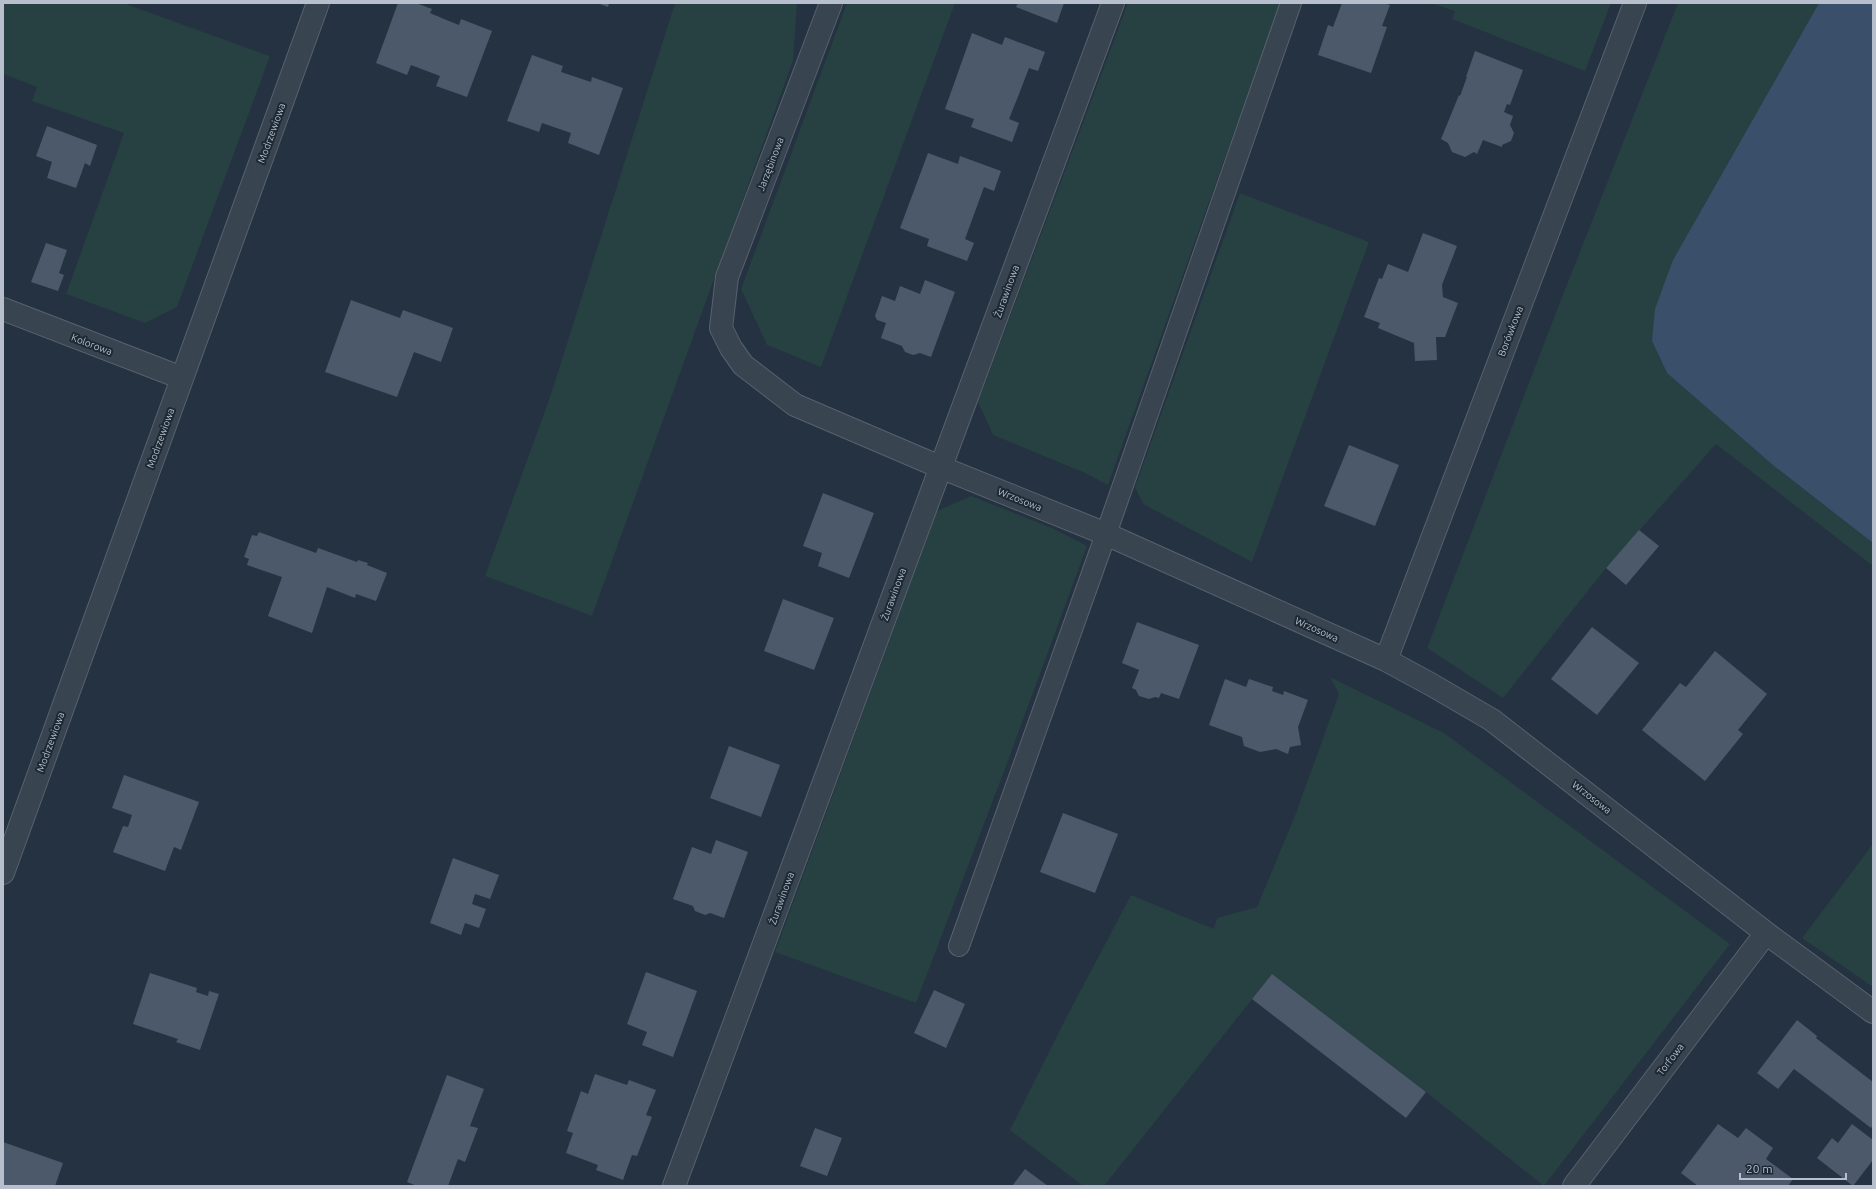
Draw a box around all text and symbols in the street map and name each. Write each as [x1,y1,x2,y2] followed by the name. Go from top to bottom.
[256,102,287,165] street label: Modrzewiowa
[755,136,786,193] street label: Jarzębinowa
[992,264,1021,319] street label: Żurawinowa
[1496,304,1525,358] street label: Borówkowa
[70,332,114,357] street label: Kolorowa
[145,407,176,470] street label: Modrzewiowa
[996,486,1043,513] street label: Wrzosowa
[879,567,908,622] street label: Żurawinowa
[1293,615,1340,644] street label: Wrzosowa
[35,711,66,774] street label: Modrzewiowa
[1570,779,1613,816] street label: Wrzosowa
[767,871,796,926] street label: Żurawinowa
[1655,1041,1686,1077] street label: Torfowa
[1740,1155,1846,1181] scale bar
[1746,1162,1773,1175] text: 20 m

